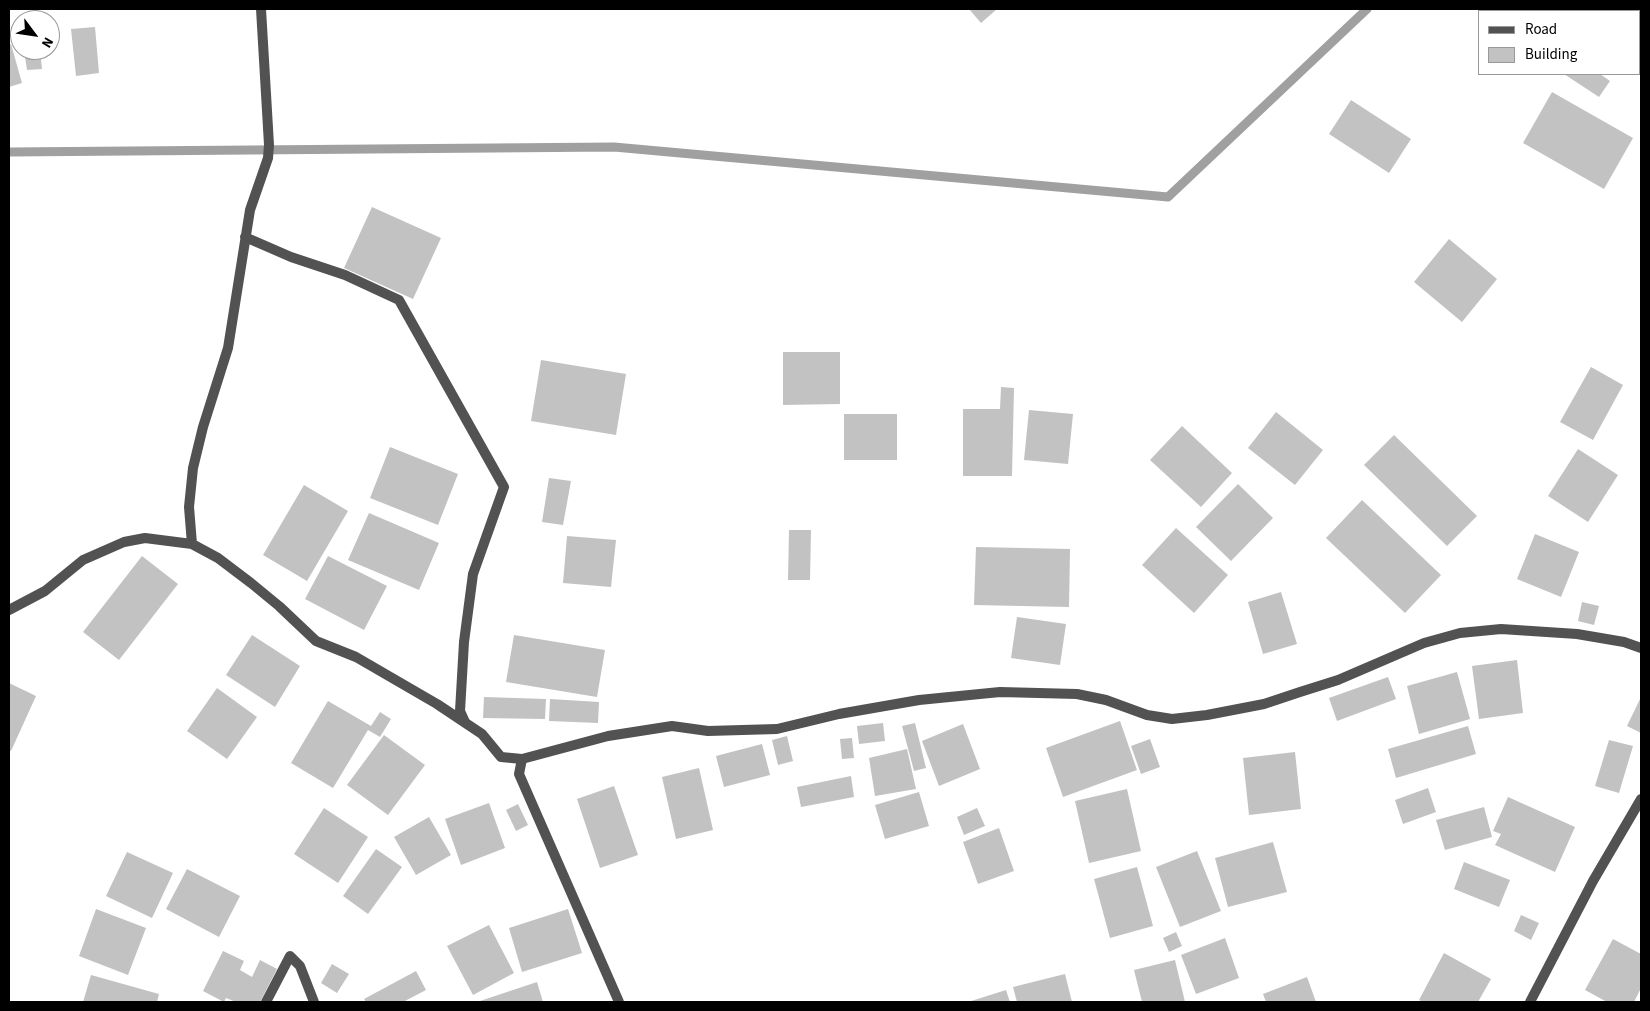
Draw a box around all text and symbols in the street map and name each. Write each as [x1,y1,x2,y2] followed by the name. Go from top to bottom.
[10,10,60,60] north arrow
[1478,10,1640,75] legend
[1525,19,1557,40] text: Road
[36,33,58,51] text: N
[1525,44,1577,65] text: Building

